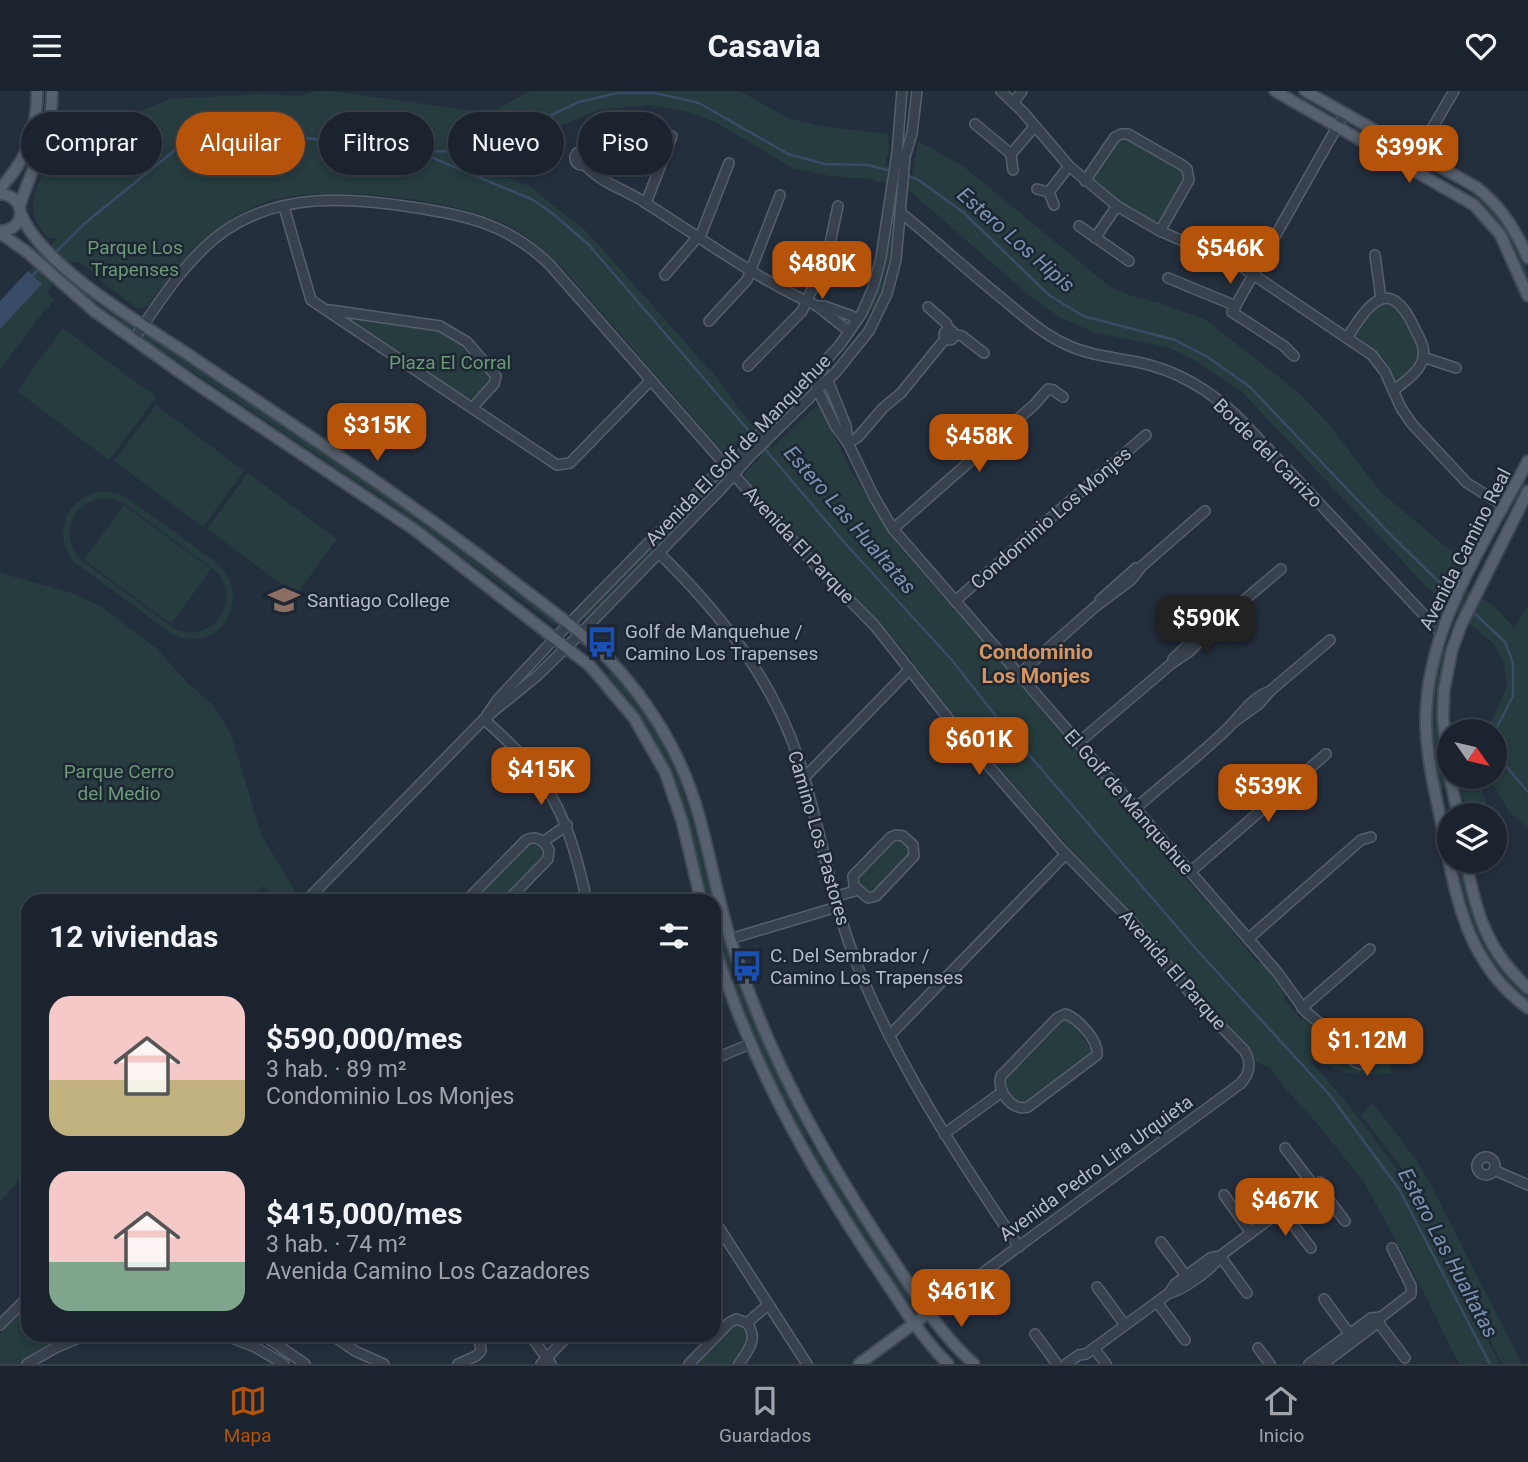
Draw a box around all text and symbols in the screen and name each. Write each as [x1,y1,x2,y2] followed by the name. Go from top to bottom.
[28,27,66,65] icon: menu
[707,27,821,65] text: Casavia
[1462,27,1500,65] icon: heart
[21,112,162,175] chip: Comprar
[176,112,305,175] chip: Alquilar
[319,112,434,175] chip: Filtros
[448,112,564,175] chip: Nuevo
[578,112,673,175] chip: Piso
[1360,125,1458,185] pin: $399K
[1375,134,1443,161] text: $399K
[952,183,1080,297] water label: Estero Los Hipis
[1181,227,1279,286] pin: $546K
[1196,235,1264,262] text: $546K
[87,236,183,281] park label: Parque Los Trapenses
[773,241,871,301] pin: $480K
[788,250,856,277] text: $480K
[640,350,836,550] street label: Avenida El Golf de Manquehue
[389,351,511,374] park label: Plaza El Corral
[1209,394,1327,512] street label: Borde del Carrizo
[328,403,426,463] pin: $315K
[343,412,411,439] text: $315K
[930,415,1028,474] pin: $458K
[945,423,1013,450] text: $458K
[779,441,921,599] water label: Estero Las Hualtatas
[966,442,1136,594] street label: Condominio Los Monjes
[1414,464,1516,634] street label: Avenida Camino Real
[739,482,859,608] street label: Avenida El Parque
[267,583,301,617] school or university icon: Santiago College
[307,589,450,612] place label: Santiago College
[1157,596,1255,656] pin: $590K
[1172,605,1240,632] text: $590K
[625,620,818,665] place label: Golf de Manquehue / Camino Los Trapenses
[585,625,619,659] bus stop icon: Golf de Manquehue / Camino Los Trapenses
[979,640,1093,688] district label: Condominio Los Monjes
[930,717,1028,777] pin: $601K
[1437,719,1507,789] north arrow
[1437,719,1507,873] map controls
[1060,725,1198,879] street label: El Golf de Manquehue
[945,726,1013,753] text: $601K
[492,747,590,807] pin: $415K
[783,748,855,928] street label: Camino Los Pastores
[507,756,575,783] text: $415K
[64,760,174,805] park label: Parque Cerro del Medio
[1219,765,1317,824] pin: $539K
[1234,773,1302,800] text: $539K
[1437,803,1507,873] button: layers
[1114,905,1232,1035] street label: Avenida El Parque
[655,917,693,955] icon: filters
[49,919,219,954] text: 12 viviendas
[770,944,963,989] place label: C. Del Sembrador / Camino Los Trapenses
[730,949,764,983] bus stop icon: C. Del Sembrador / Camino Los Trapenses
[1310,1019,1424,1078] pin: $1.12M
[266,1021,463,1056] text: $590,000/mes
[105,1024,189,1108] icon: home
[1327,1027,1407,1054] text: $1.12M
[266,1056,406,1083] text: 3 hab. · 89 m²
[266,1083,514,1110] text: Condominio Los Monjes
[995,1090,1197,1246] street label: Avenida Pedro Lira Urquieta
[1393,1164,1503,1342] water label: Estero Las Hualtatas
[1236,1179,1334,1238] pin: $467K
[1251,1187,1319,1214] text: $467K
[266,1196,463,1231] text: $415,000/mes
[105,1199,189,1283] icon: home
[266,1231,406,1258] text: 3 hab. · 74 m²
[266,1258,590,1285] text: Avenida Camino Los Cazadores
[912,1269,1010,1329] pin: $461K
[927,1278,995,1305] text: $461K
[224,1382,272,1447] tab: Mapa
[719,1382,811,1447] tab: Guardados
[1259,1382,1304,1447] tab: Inicio

